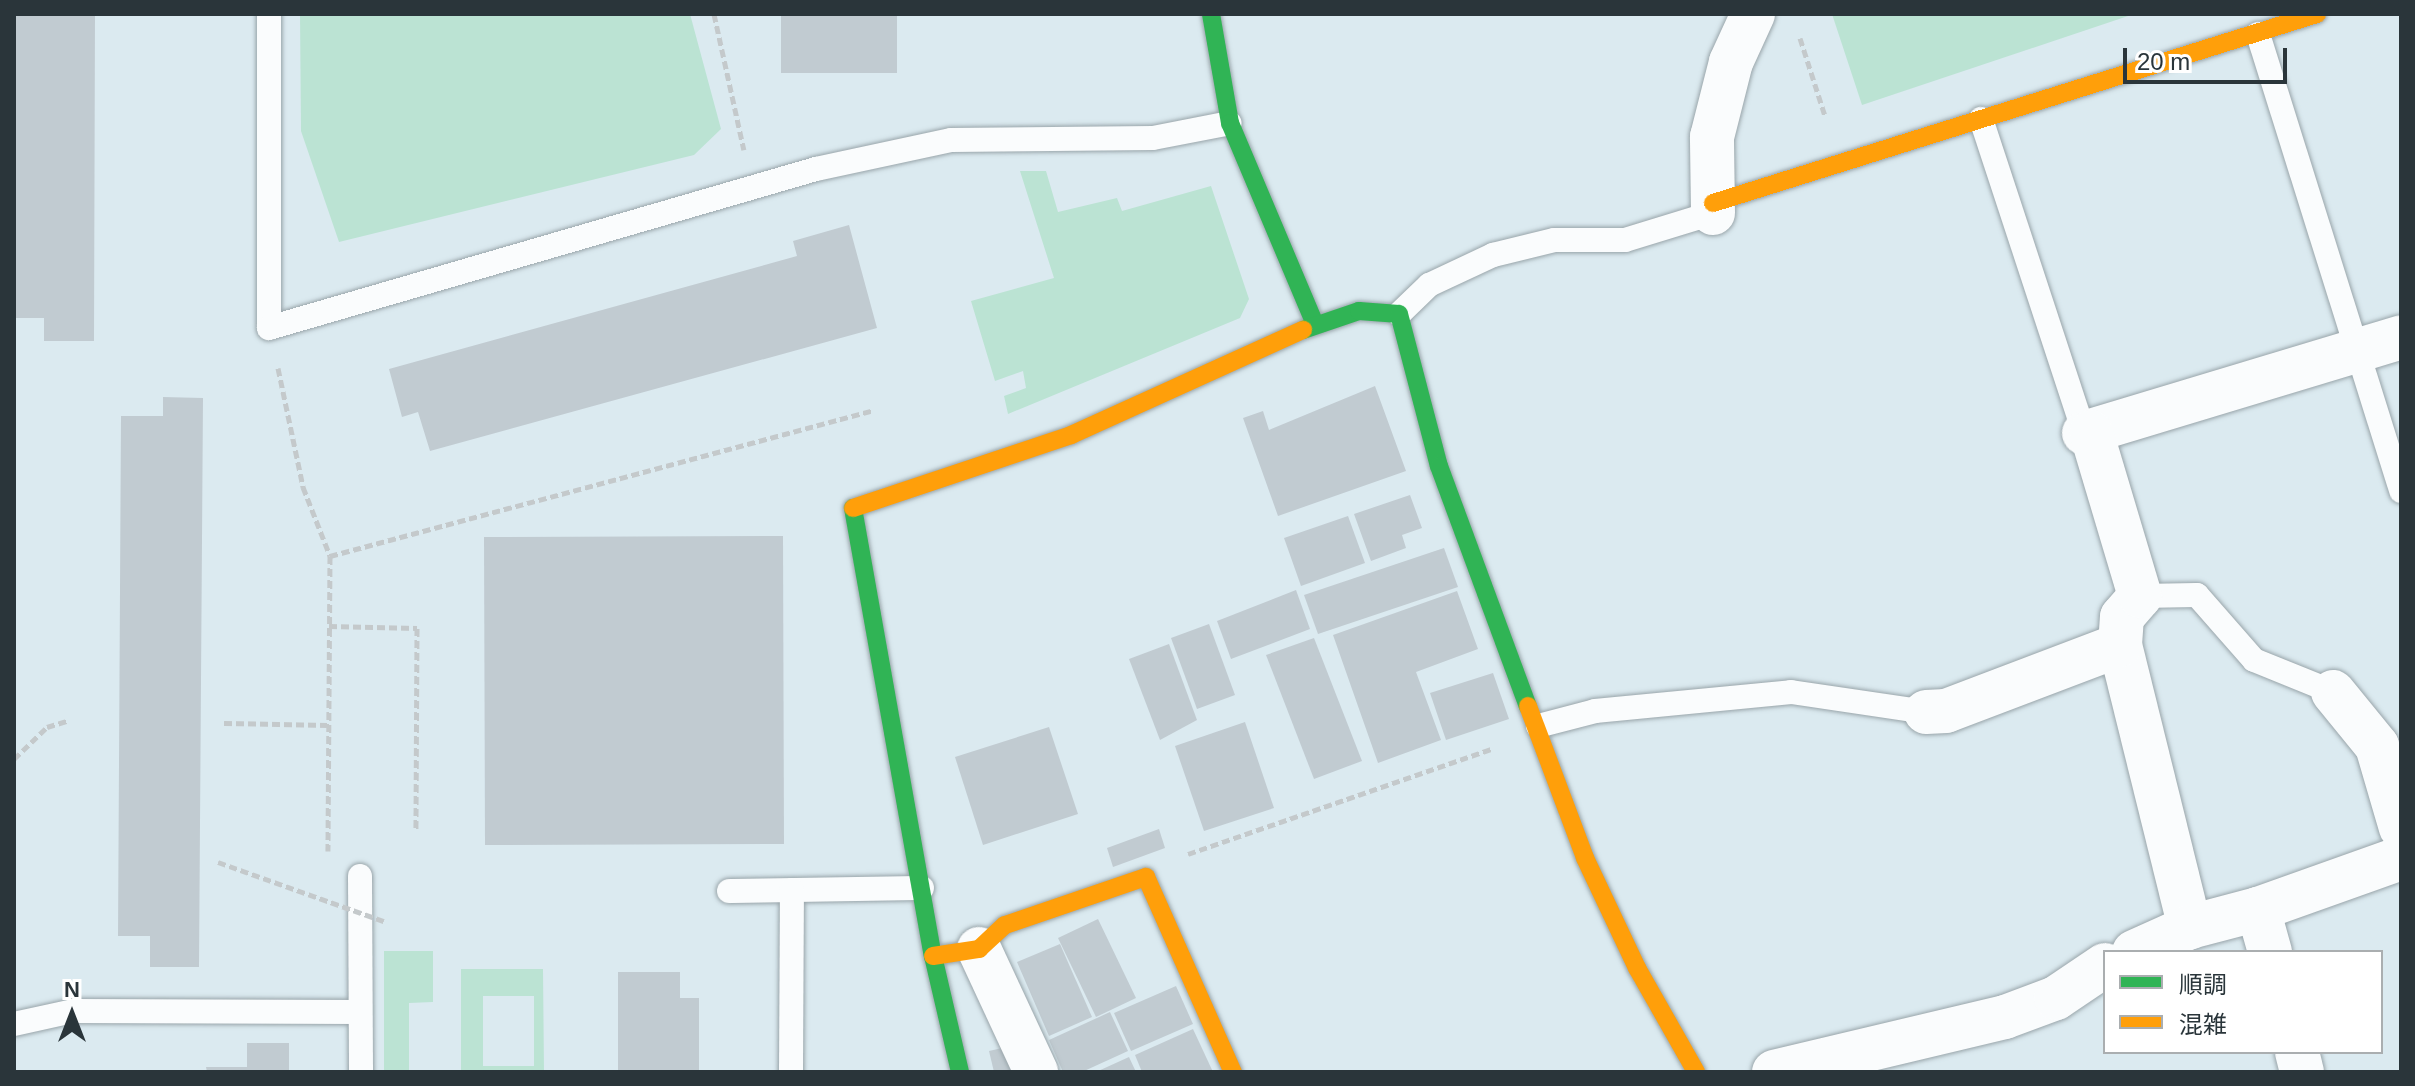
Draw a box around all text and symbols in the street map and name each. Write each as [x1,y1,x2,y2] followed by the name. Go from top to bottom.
[2127,32,2291,82] scale bar
[2137,48,2190,75] text: 20 m
[2103,950,2383,1054] legend
[2179,971,2227,998] text: 順調
[32,974,112,1054] north arrow
[64,977,80,1002] text: N
[2179,1011,2227,1038] text: 混雑

